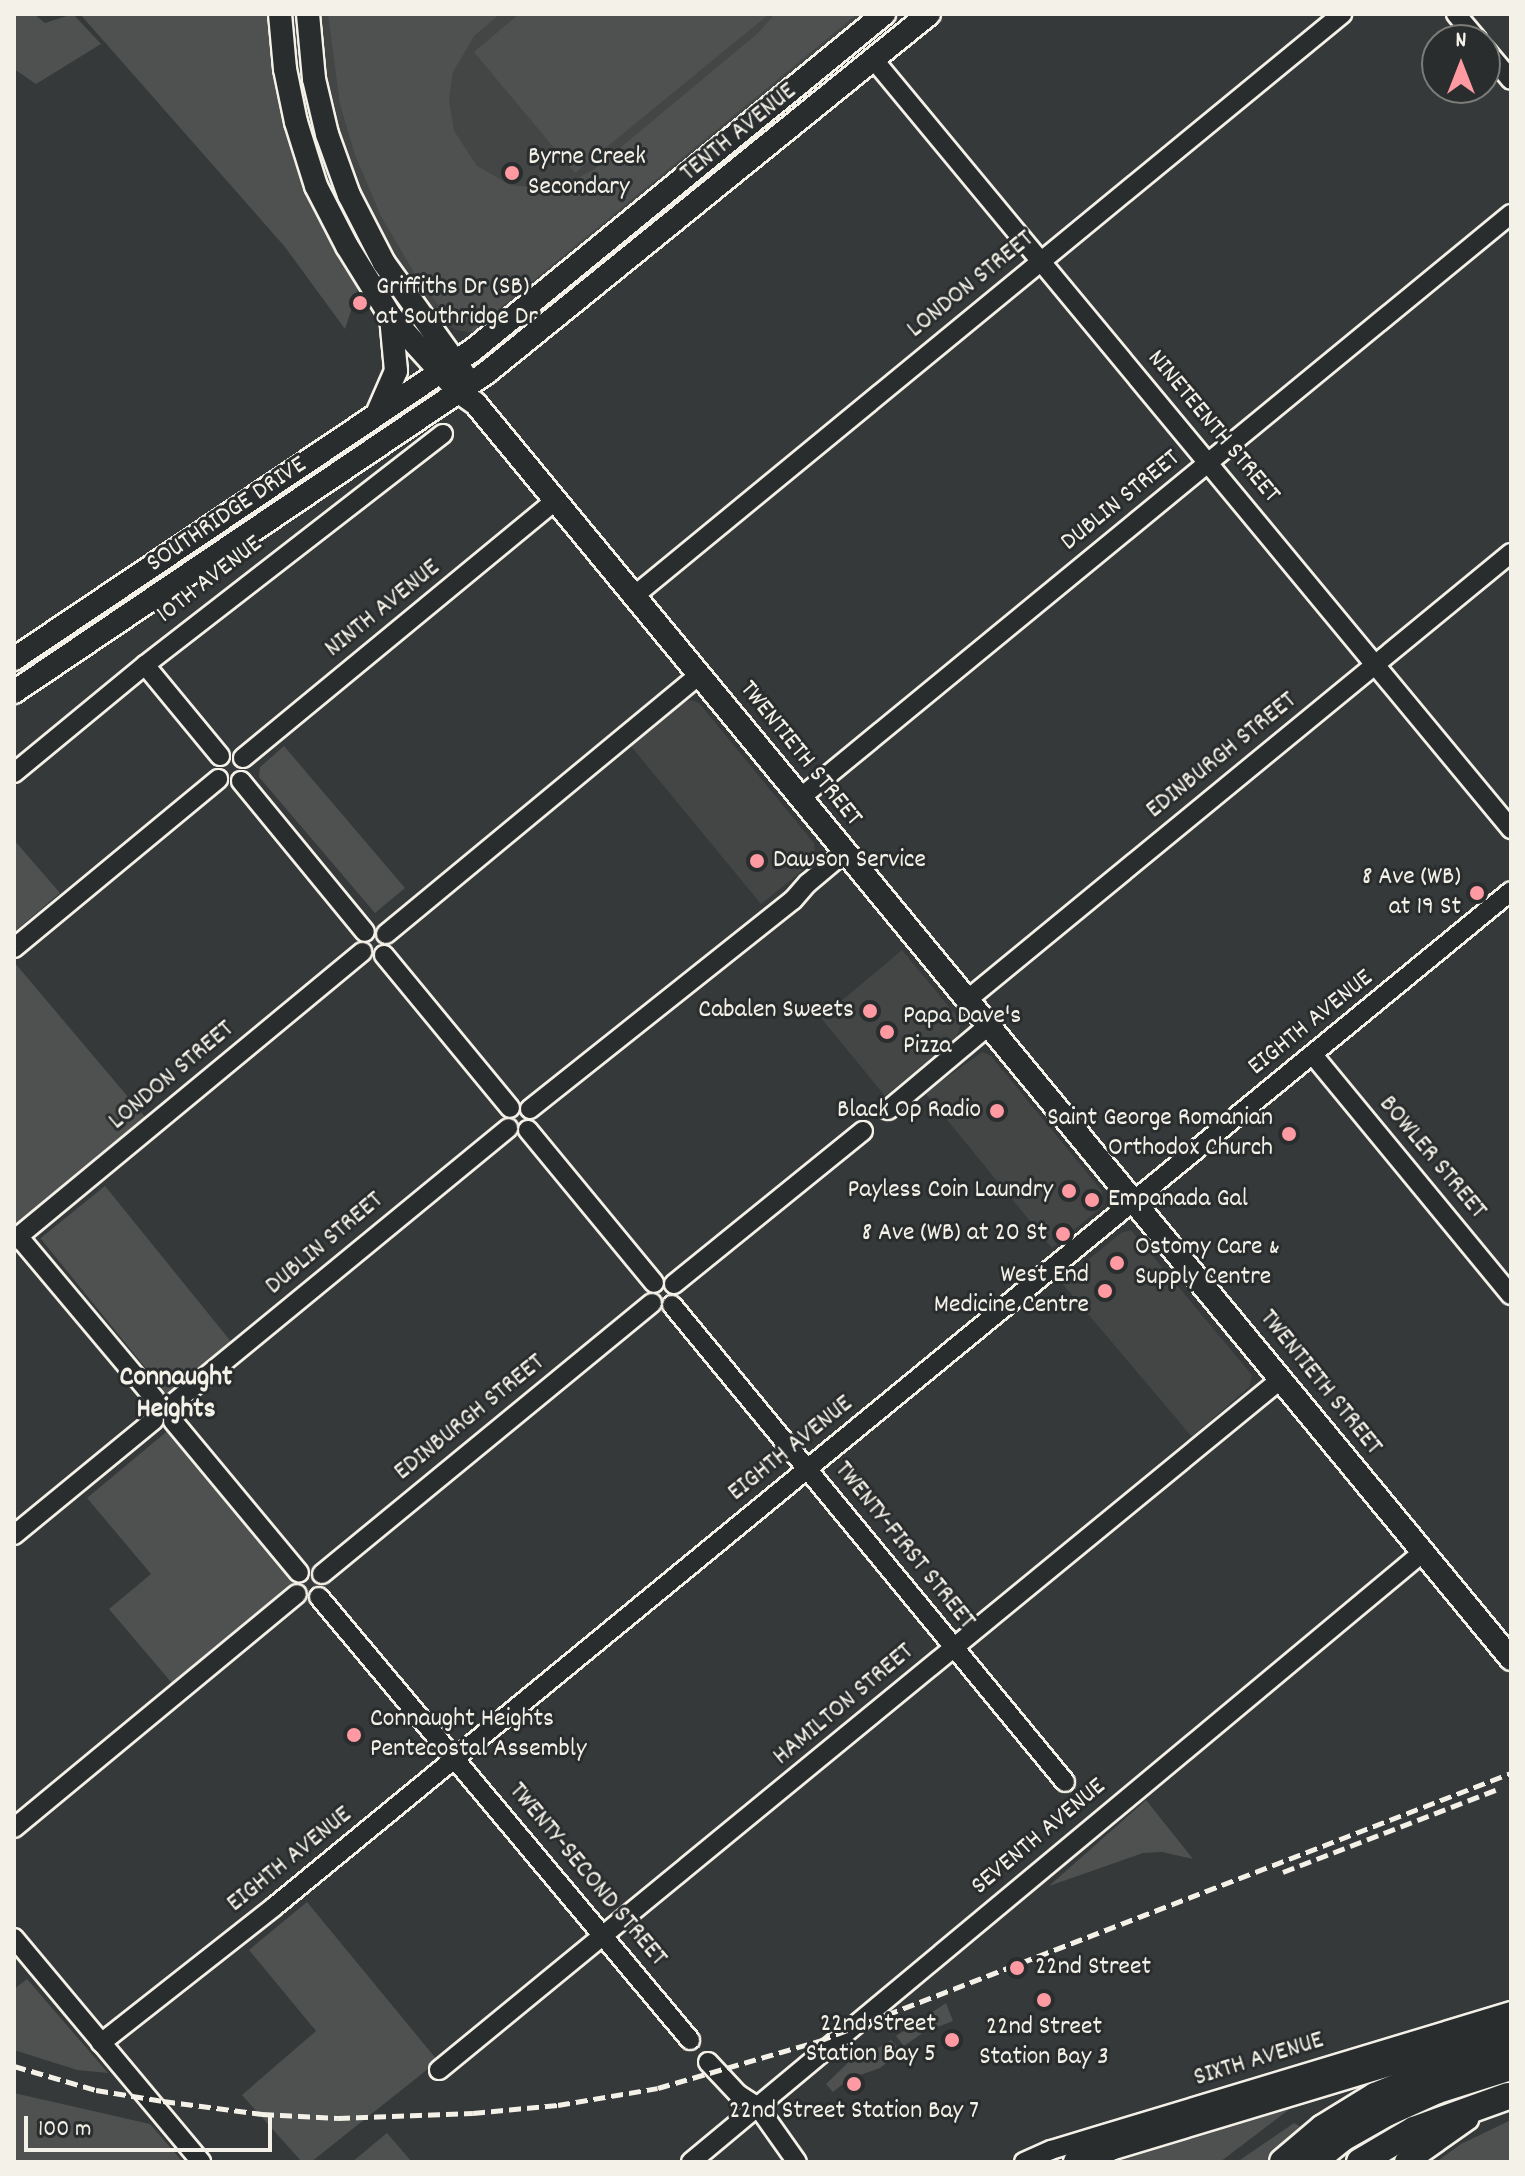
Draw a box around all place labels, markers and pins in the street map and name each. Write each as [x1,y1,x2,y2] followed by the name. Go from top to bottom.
[528,142,646,204] place label: Byrne Creek Secondary
[503,164,521,182] marker: Byrne Creek Secondary
[376,272,538,334] place label: Griffiths Dr (SB) at Southridge Dr
[351,294,369,312] marker: Griffiths Dr (SB) at Southridge Dr
[773,845,926,877] place label: Dawson Service
[748,852,766,870] marker: Dawson Service
[1362,862,1461,924] place label: 8 Ave (WB) at 19 St
[1468,884,1486,902] marker: 8 Ave (WB) at 19 St
[698,995,854,1027] place label: Cabalen Sweets
[903,1001,1021,1062] place label: Papa Dave's Pizza
[861,1002,879,1020] marker: Cabalen Sweets
[878,1023,896,1041] marker: Papa Dave's Pizza
[837,1095,981,1127] place label: Black Op Radio
[988,1102,1006,1120] marker: Black Op Radio
[1047,1103,1273,1164] place label: Saint George Romanian Orthodox Church
[1280,1125,1298,1143] marker: Saint George Romanian Orthodox Church
[847,1175,1053,1207] place label: Payless Coin Laundry
[1060,1182,1078,1200] marker: Payless Coin Laundry
[1108,1184,1248,1216] place label: Empanada Gal
[1083,1191,1101,1209] marker: Empanada Gal
[862,1218,1047,1250] place label: 8 Ave (WB) at 20 St
[1054,1225,1072,1243] marker: 8 Ave (WB) at 20 St
[1135,1232,1280,1294] place label: Ostomy Care & Supply Centre
[1106,1252,1128,1274] marker: Ostomy Care & Supply Centre
[934,1260,1089,1322] place label: West End Medicine Centre
[1096,1282,1114,1300] marker: West End Medicine Centre
[370,1704,587,1766] place label: Connaught Heights Pentecostal Assembly
[345,1726,363,1744] marker: Connaught Heights Pentecostal Assembly
[1035,1952,1151,1984] place label: 22nd Street
[1006,1957,1028,1979] marker: 22nd Street
[1035,1991,1053,2009] marker: 22nd Street Station Bay 3
[806,2009,936,2070] place label: 22nd Street Station Bay 5
[979,2012,1109,2074] place label: 22nd Street Station Bay 3
[943,2031,961,2049] marker: 22nd Street Station Bay 5
[845,2075,863,2093] marker: 22nd Street Station Bay 7
[729,2096,979,2128] place label: 22nd Street Station Bay 7

